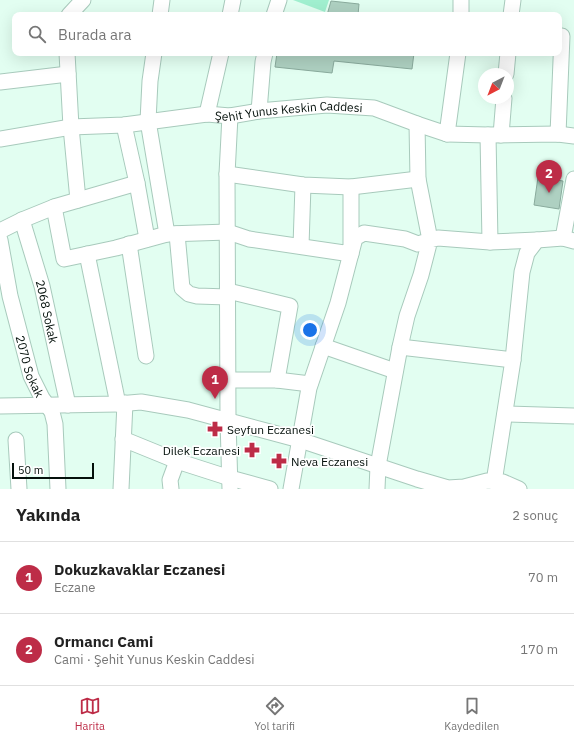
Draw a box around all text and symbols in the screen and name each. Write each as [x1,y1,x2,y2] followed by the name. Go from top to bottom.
[12,12,562,56] search box
[26,23,48,45] icon: search
[58,25,132,44] text: Burada ara
[478,68,514,104] north arrow
[214,97,363,124] street label: Şehit Yunus Keskin Caddesi
[536,160,562,193] pin: 2
[33,278,62,345] street label: 2068 Sokak
[300,320,320,340] your location
[13,334,48,400] street label: 2070 Sokak
[202,366,228,399] pin: 1
[206,420,224,438] pharmacy icon: Seyfun Eczanesi
[227,422,314,437] place label: Seyfun Eczanesi
[243,441,261,459] pharmacy icon: Dilek Eczanesi
[163,443,240,458] place label: Dilek Eczanesi
[270,452,288,470] pharmacy icon: Neva Eczanesi
[291,454,368,469] place label: Neva Eczanesi
[12,461,94,480] scale bar
[18,463,43,477] text: 50 m
[16,504,80,526] text: Yakında
[512,507,558,524] text: 2 sonuç
[54,560,225,579] text: Dokuzkavaklar Eczanesi
[25,569,33,586] text: 1
[528,569,558,586] text: 70 m
[54,579,95,596] text: Eczane
[54,632,153,651] text: Ormancı Cami
[25,641,33,658] text: 2
[520,641,558,658] text: 170 m
[54,651,255,668] text: Cami · Şehit Yunus Keskin Caddesi
[75,695,105,733] tab: Harita
[254,695,295,733] tab: Yol tarifi
[444,695,499,733] tab: Kaydedilen

